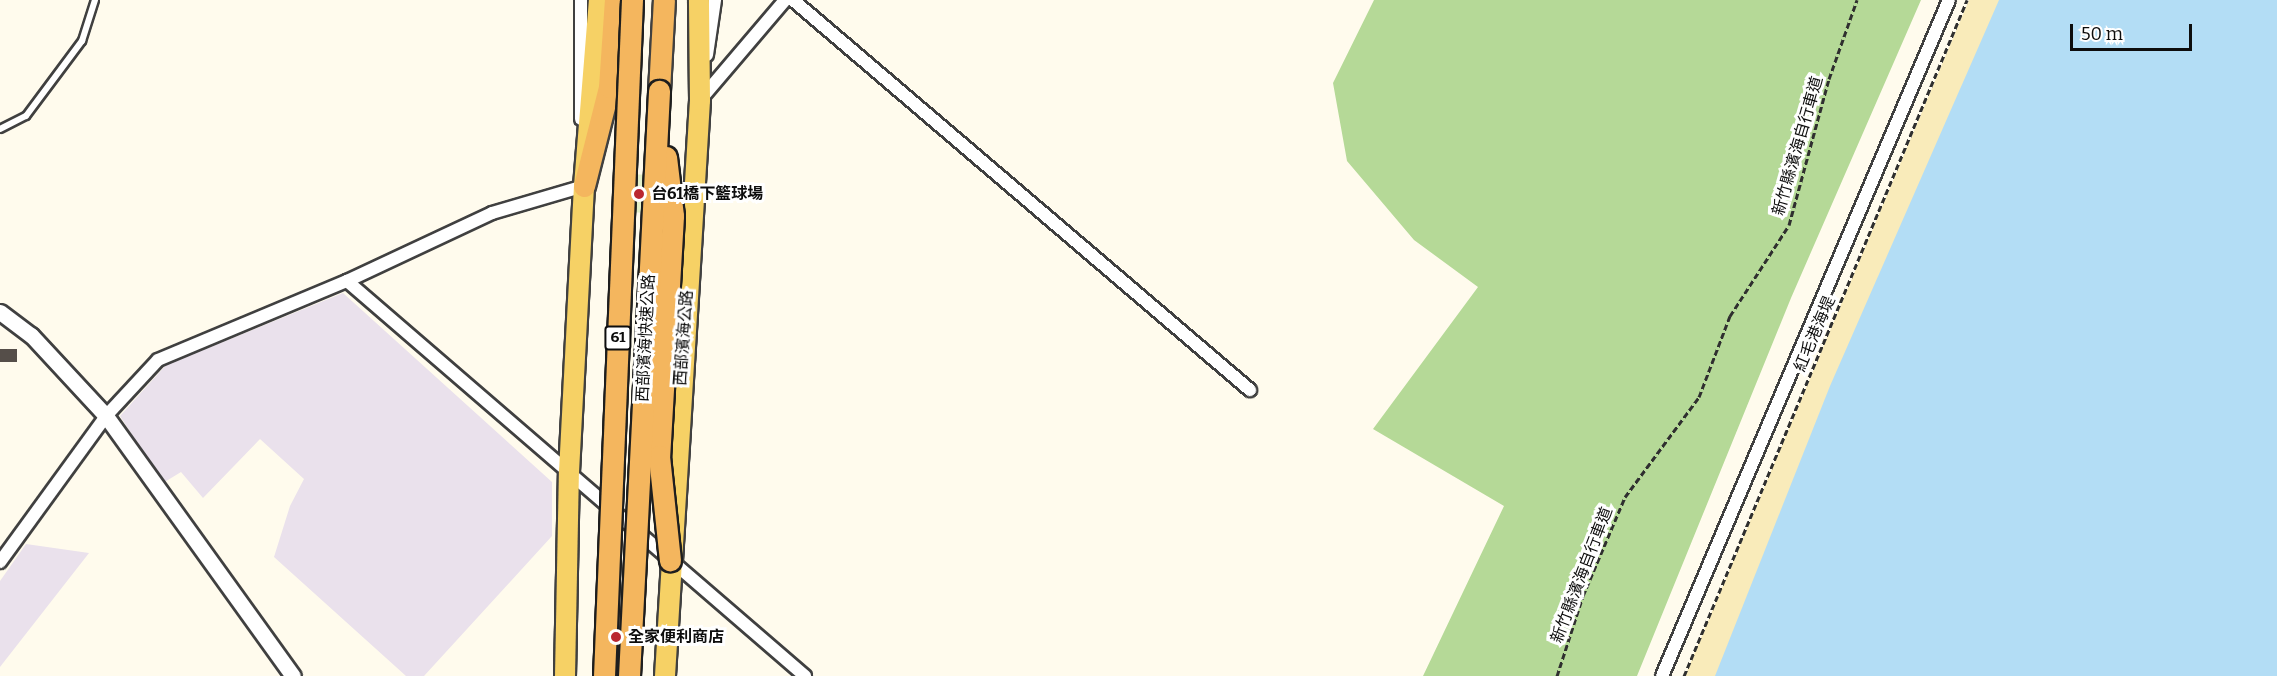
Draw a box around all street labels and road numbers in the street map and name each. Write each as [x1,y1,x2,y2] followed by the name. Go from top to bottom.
[1769,74,1827,218] street label: 新竹縣濱海自行車道
[633,274,659,402] street label: 西部濱海快速公路
[671,289,697,387] street label: 西部濱海公路
[1791,293,1839,375] street label: 紅毛港海堤
[603,326,633,350] road number: 61
[1547,504,1617,646] street label: 新竹縣濱海自行車道

